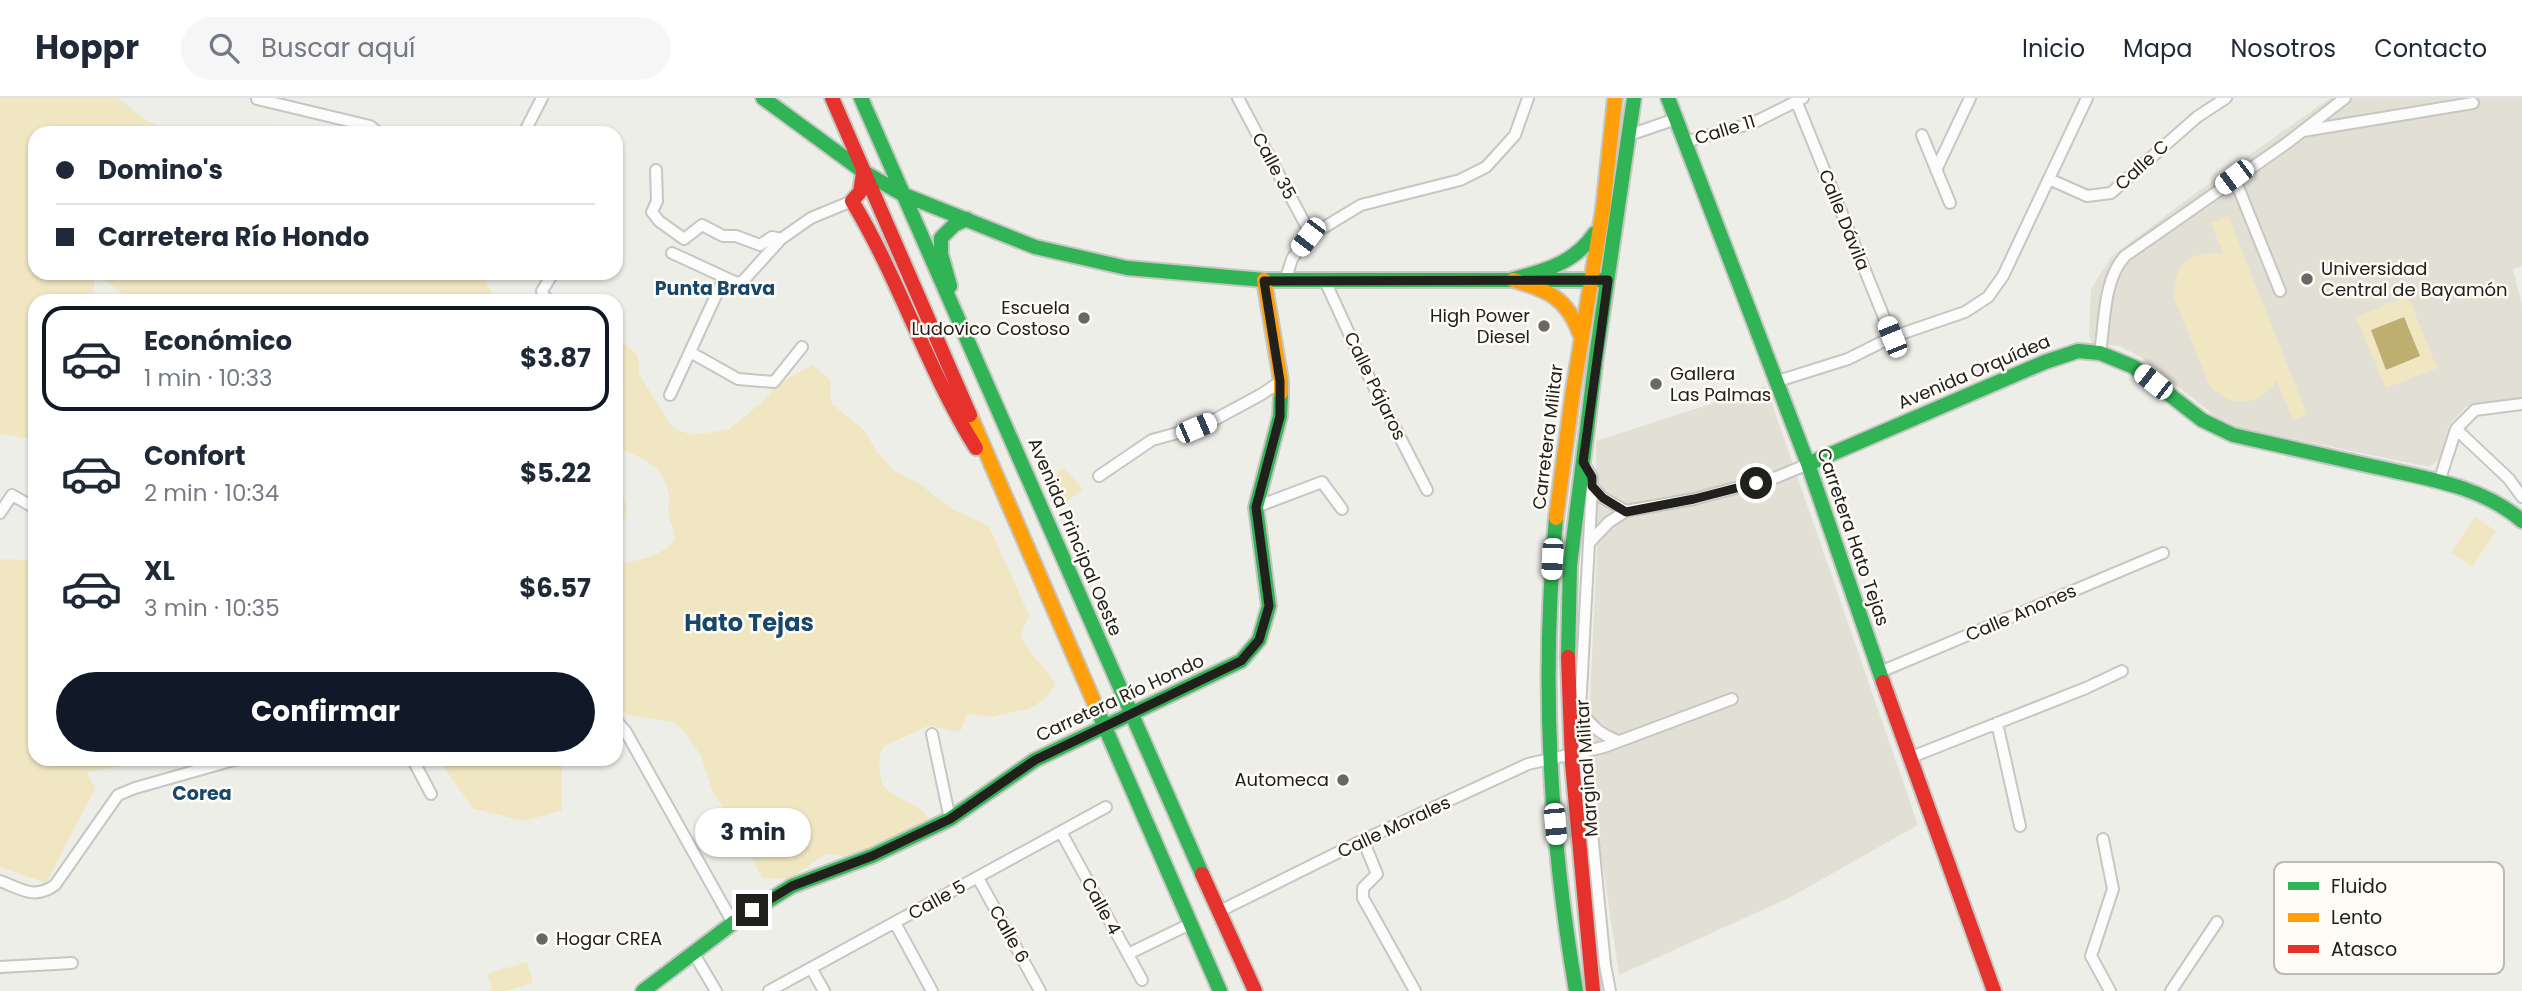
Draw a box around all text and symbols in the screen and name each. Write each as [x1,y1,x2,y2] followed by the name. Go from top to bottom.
[181,17,671,80] search box
[35,24,139,71] text: Hoppr
[205,29,243,67] icon: search
[261,30,415,66] text: Buscar aquí
[2022,32,2085,65] text: Inicio
[2123,32,2192,65] text: Mapa
[2230,32,2336,65] text: Nosotros
[2374,32,2487,65] text: Contacto
[1691,108,1758,151] street label: Calle 11
[1246,128,1303,204] street label: Calle 35
[2109,134,2174,196] street label: Calle C
[98,152,223,188] text: Domino's
[2211,156,2258,198] car
[1813,166,1876,274] street label: Calle Dávila
[1287,214,1330,260] car
[98,219,369,255] text: Carretera Río Hondo
[2321,256,2507,302] place label: Universidad Central de Bayamón
[2299,271,2315,287] marker: Universidad Central de Bayamón
[655,275,775,302] district label: Punta Brava
[911,295,1070,341] place label: Escuela Ludovico Costoso
[1430,303,1530,349] place label: High Power Diesel
[1076,310,1092,326] marker: Escuela Ludovico Costoso
[1875,314,1910,360] car
[1536,318,1552,334] marker: High Power Diesel
[144,323,292,359] text: Económico
[60,327,123,390] icon: car
[1338,327,1412,444] street label: Calle Pájaros
[1894,328,2054,415] street label: Avenida Orquídea
[520,340,591,376] text: $3.87
[1670,361,1771,407] place label: Gallera Las Palmas
[2130,361,2177,403] car
[144,362,273,394] text: 1 min · 10:33
[1526,363,1569,511] street label: Carretera Militar
[1648,376,1664,392] marker: Gallera Las Palmas
[1173,410,1220,446] car
[1022,434,1129,640] street label: Avenida Principal Oeste
[144,438,246,474] text: Confort
[60,442,123,505] icon: car
[1811,445,1896,629] street label: Carretera Hato Tejas
[520,455,591,491] text: $5.22
[1740,467,1772,499] route start
[144,477,279,509] text: 2 min · 10:34
[1541,537,1564,581] car
[144,553,175,589] text: XL
[60,557,123,620] icon: car
[519,570,591,606] text: $6.57
[1962,578,2080,647] street label: Calle Anones
[144,592,280,624] text: 3 min · 10:35
[684,606,814,639] district label: Hato Tejas
[1032,648,1208,748] street label: Carretera Río Hondo
[56,672,595,752] button: Confirmar
[1569,698,1604,838] street label: Marginal Militar
[1234,767,1329,792] place label: Automeca
[1335,772,1351,788] marker: Automeca
[172,780,232,807] district label: Corea
[1333,789,1454,864] street label: Calle Morales
[1543,802,1568,846] car
[694,808,810,858] callout: 3 min
[720,816,786,848] text: 3 min
[2274,862,2504,974] legend
[1075,872,1127,939] street label: Calle 4
[2331,873,2387,900] text: Fluido
[903,874,970,926] street label: Calle 5
[736,894,768,926] route end
[983,900,1035,967] street label: Calle 6
[2331,904,2382,931] text: Lento
[556,926,662,951] place label: Hogar CREA
[534,931,550,947] marker: Hogar CREA
[2331,936,2397,963] text: Atasco

